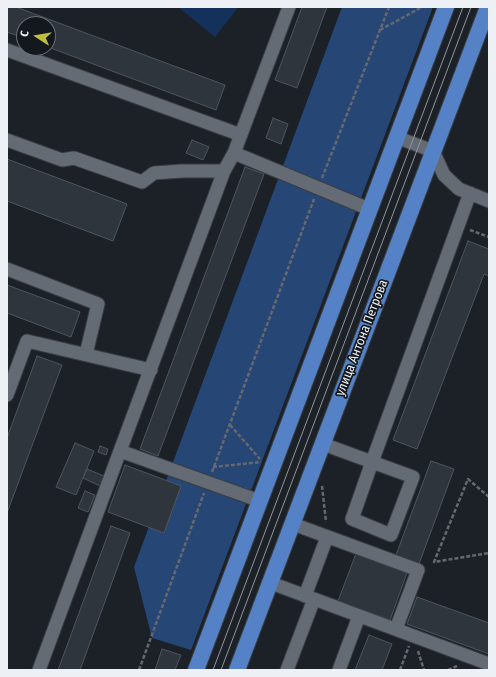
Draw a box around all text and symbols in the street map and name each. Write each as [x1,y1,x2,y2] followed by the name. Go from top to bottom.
[16,16,56,56] north arrow
[18,29,32,38] text: С
[333,278,391,398] street label: улица Антона Петрова

